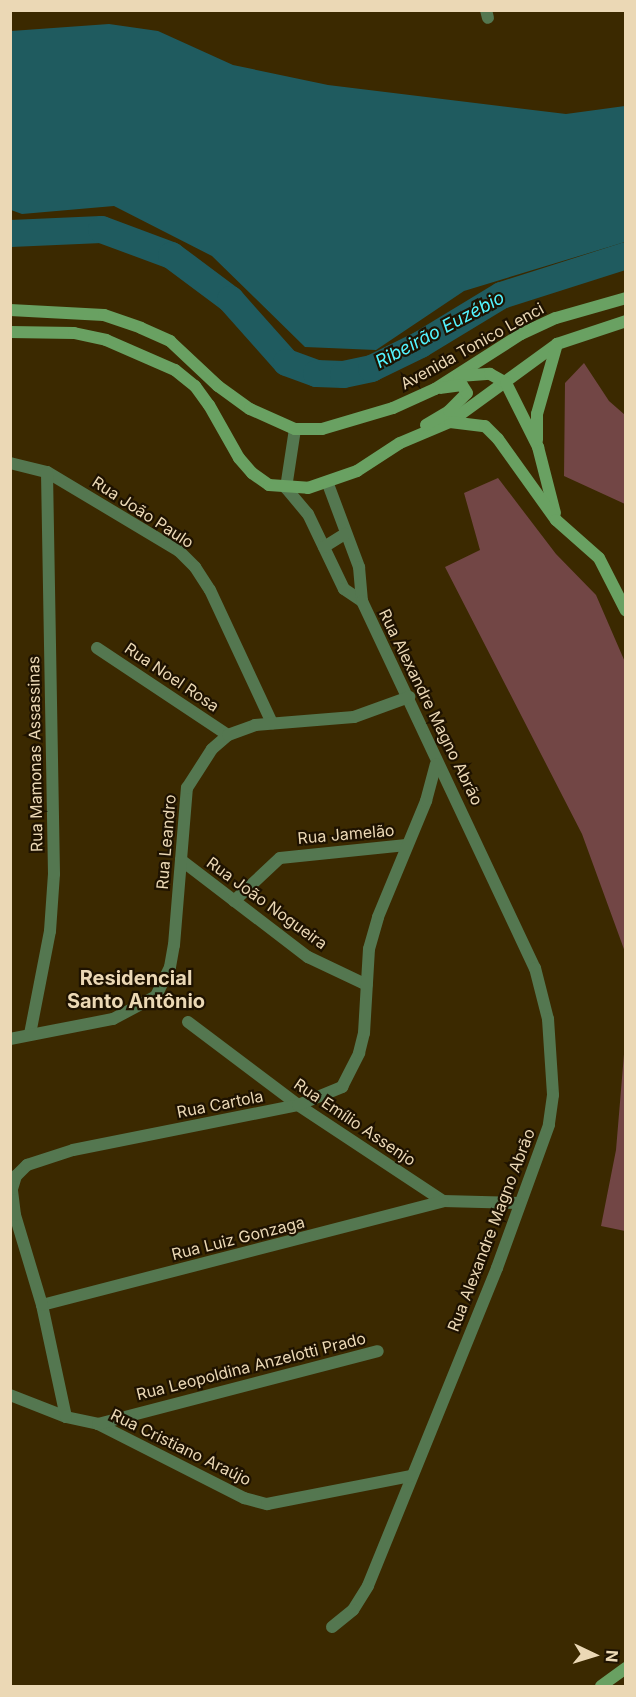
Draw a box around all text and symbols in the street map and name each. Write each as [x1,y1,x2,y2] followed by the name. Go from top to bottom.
[372,287,508,373] water label: Ribeirão Euzébio
[397,299,547,393] street label: Avenida Tonico Lenci
[89,472,197,552] street label: Rua João Paulo
[375,606,487,808] street label: Rua Alexandre Magno Abrão
[121,638,223,716] street label: Rua Noel Rosa
[24,656,46,852] street label: Rua Mamonas Assassinas
[152,794,180,890] street label: Rua Leandro
[297,820,395,848] street label: Rua Jamelão
[203,853,331,953] street label: Rua João Nogueira
[67,967,205,1014] district label: Residencial Santo Antônio
[290,1074,420,1170] street label: Rua Emílio Assenjo
[175,1086,265,1122] street label: Rua Cartola
[443,1126,539,1334] street label: Rua Alexandre Magno Abrão
[169,1212,307,1264] street label: Rua Luiz Gonzaga
[134,1328,368,1404] street label: Rua Leopoldina Anzelotti Prado
[108,1405,254,1489] street label: Rua Cristiano Araújo
[564,1625,624,1685] north arrow
[602,1649,622,1663] text: N

